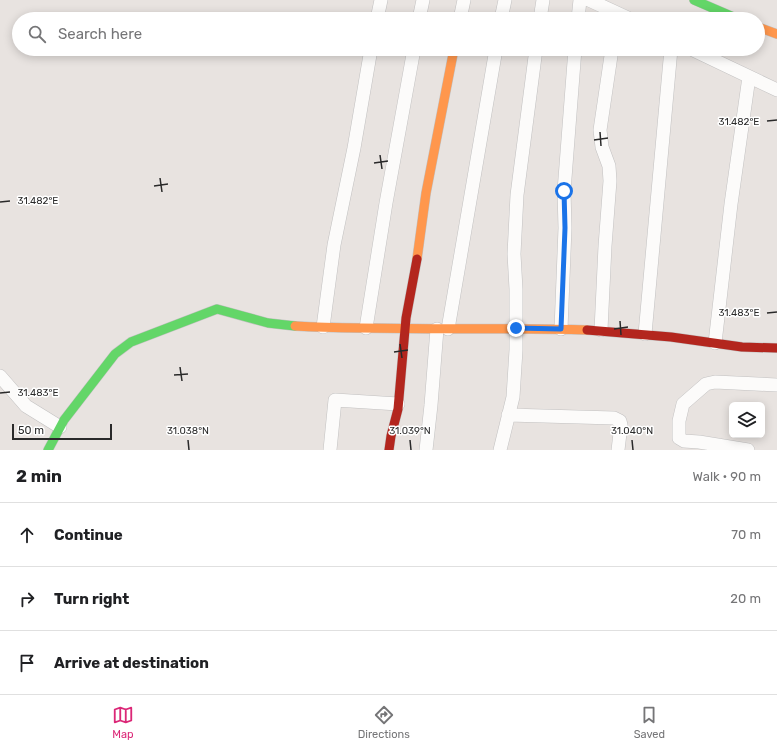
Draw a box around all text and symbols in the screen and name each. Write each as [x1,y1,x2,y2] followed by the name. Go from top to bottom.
[12,12,765,56] search box
[26,23,48,45] icon: search
[58,25,142,43] text: Search here
[719,116,759,128] text: 31.482°E
[555,182,573,200] route start
[18,195,58,207] text: 31.482°E
[719,307,760,319] text: 31.483°E
[507,319,525,337] route end
[18,387,59,399] text: 31.483°E
[729,402,765,438] map controls
[729,402,765,438] button: layers
[12,422,112,441] scale bar
[18,424,44,437] text: 50 m
[167,425,209,437] text: 31.038°N
[389,425,431,437] text: 31.039°N
[611,425,653,437] text: 31.040°N
[16,466,62,486] text: 2 min
[693,469,761,484] text: Walk · 90 m
[16,524,38,546] icon: ahead
[54,526,123,544] text: Continue
[731,527,761,542] text: 70 m
[16,588,38,610] icon: right
[54,590,129,608] text: Turn right
[730,591,761,606] text: 20 m
[16,652,38,674] icon: arrive
[54,654,209,672] text: Arrive at destination
[112,704,134,741] tab: Map
[358,704,410,741] tab: Directions
[634,704,665,741] tab: Saved

